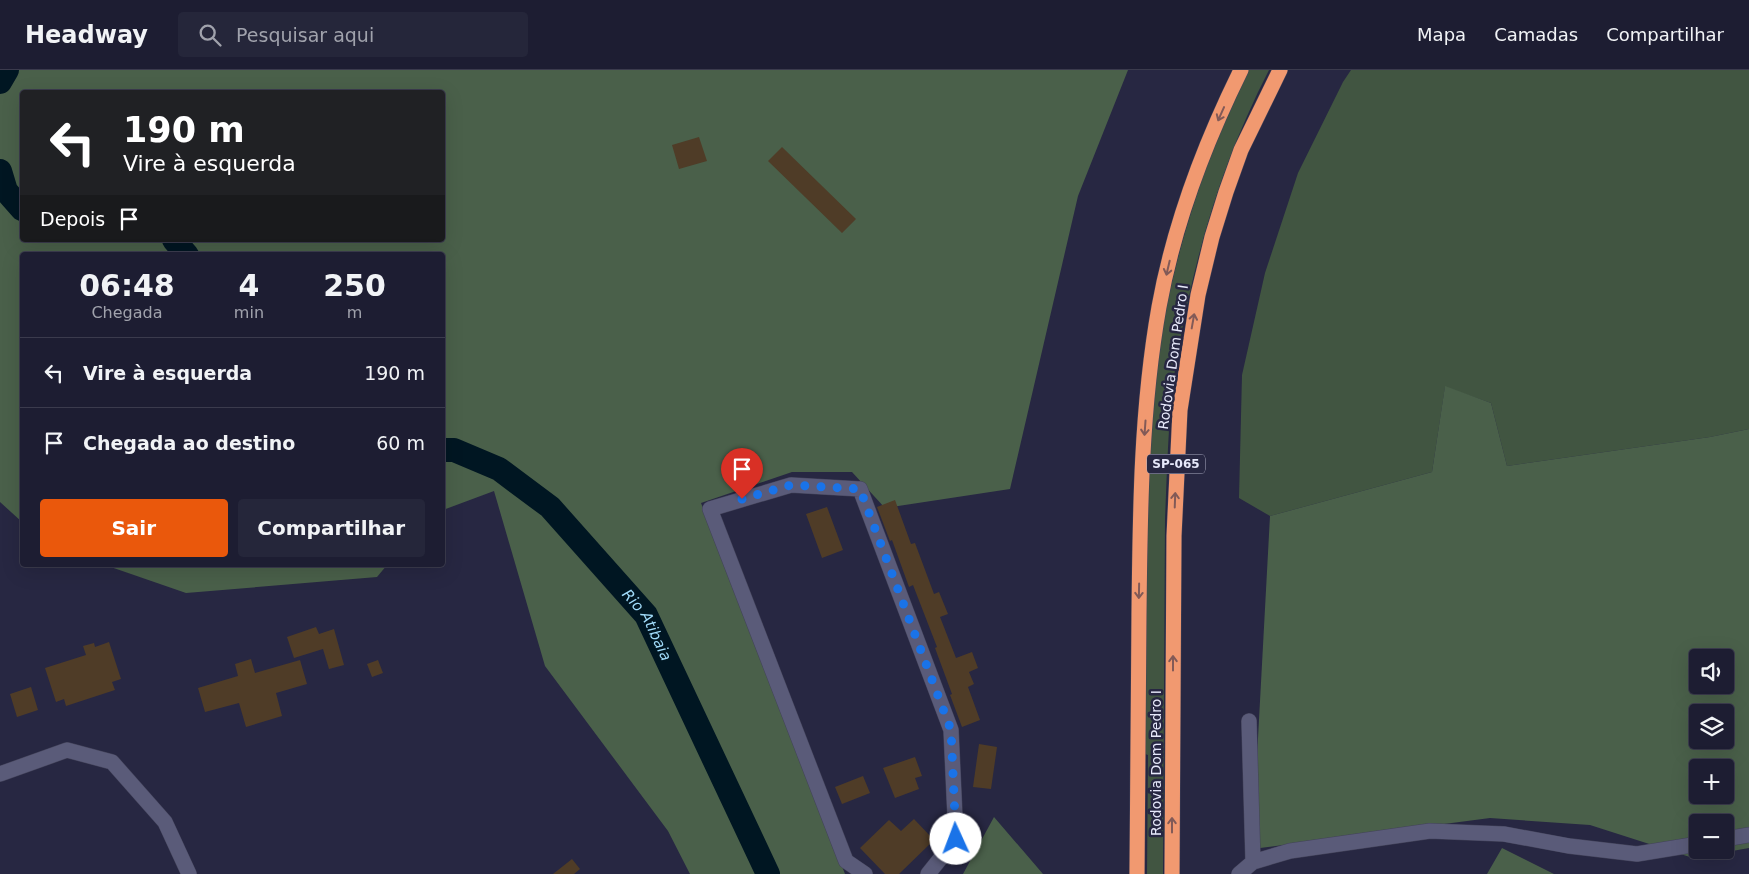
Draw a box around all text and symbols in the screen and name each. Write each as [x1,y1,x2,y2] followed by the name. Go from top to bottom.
[178,12,528,57] search box
[25,21,148,49] text: Headway
[196,21,224,49] icon: search
[236,24,374,46] text: Pesquisar aqui
[1417,24,1466,45] text: Mapa
[1494,24,1578,45] text: Camadas
[1606,24,1724,45] text: Compartilhar
[1215,106,1225,121] one-way arrow
[40,110,105,175] icon: left
[123,110,245,150] text: 190 m
[123,151,296,176] text: Vire à esquerda
[115,205,143,233] icon: arrive
[40,208,105,230] text: Depois
[1163,259,1172,275] one-way arrow
[79,268,175,303] text: 06:48
[238,268,259,303] text: 4
[323,268,386,303] text: 250
[1155,284,1191,430] street label: Rodovia Dom Pedro I
[91,303,162,322] text: Chegada
[234,303,264,322] text: min
[347,303,362,322] text: m
[1189,314,1199,330] one-way arrow
[40,359,68,387] icon: left
[83,362,252,384] text: Vire à esquerda
[364,362,425,384] text: 190 m
[1140,420,1149,436] one-way arrow
[40,429,68,457] icon: arrive
[83,432,295,454] text: Chegada ao destino
[376,432,425,454] text: 60 m
[721,448,763,499] pin
[1147,454,1205,474] road number: SP-065
[728,455,756,483] icon: arrive
[1170,493,1179,509] one-way arrow
[40,499,228,557] button: Sair
[238,499,425,557] button: Compartilhar
[1134,582,1144,598] one-way arrow
[618,586,675,664] water label: Rio Atibaia
[1689,649,1734,859] map controls
[1689,649,1734,694] button: sound
[1168,655,1178,672] one-way arrow
[1148,690,1164,836] street label: Rodovia Dom Pedro I
[1689,704,1734,749] button: layers
[1689,759,1734,804] button: +
[929,812,981,864] position arrow
[1689,814,1734,859] button: −
[1167,818,1177,834] one-way arrow

